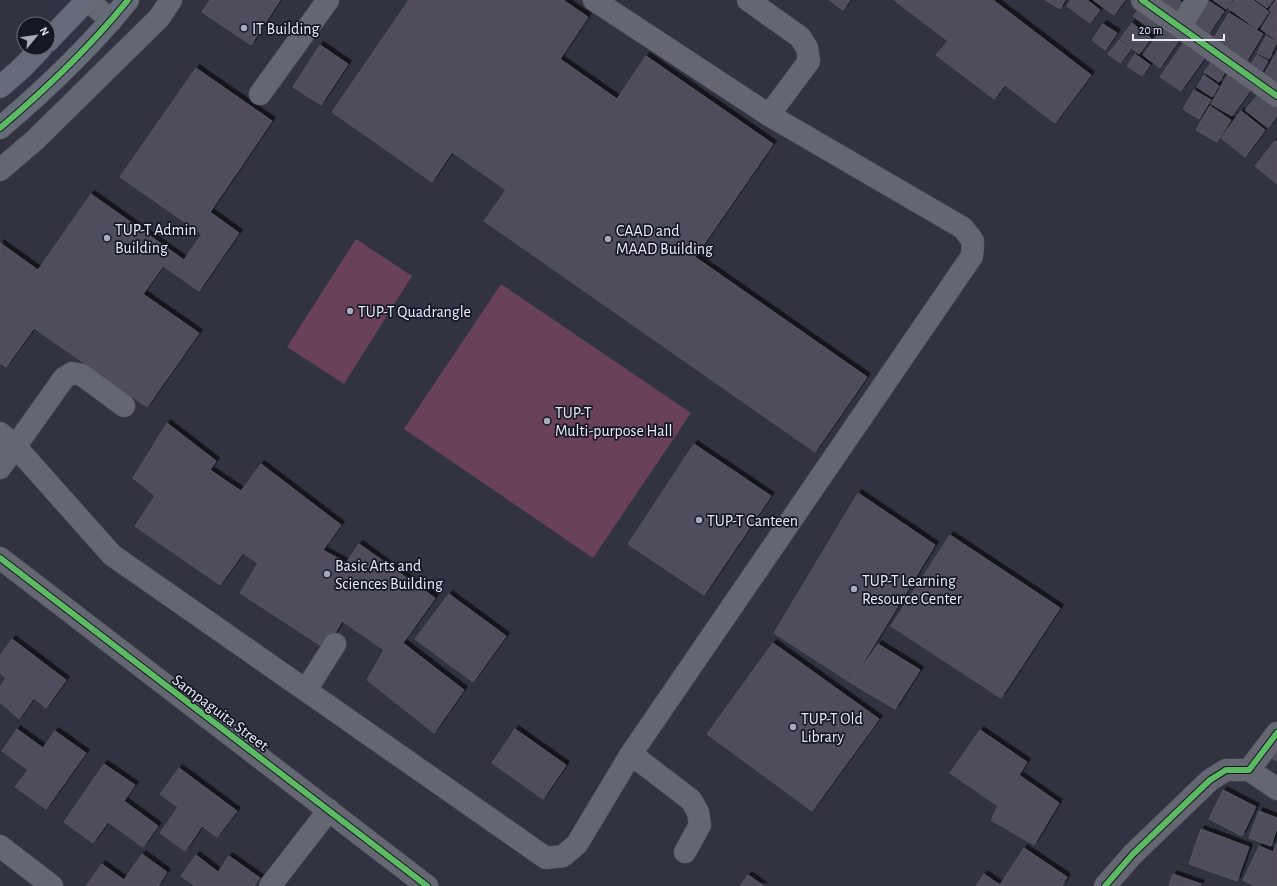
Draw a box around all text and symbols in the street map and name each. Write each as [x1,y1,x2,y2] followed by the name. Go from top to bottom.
[16,16,56,56] north arrow
[1133,16,1224,42] scale bar
[252,21,320,37] place label: IT Building
[239,23,249,33] marker: IT Building
[1139,24,1162,36] text: 20 m
[38,25,51,37] text: N
[115,222,197,256] place label: TUP-T Admin Building
[616,223,713,257] place label: CAAD and MAAD Building
[102,233,112,243] marker: TUP-T Admin Building
[603,234,613,244] marker: CAAD and MAAD Building
[358,304,471,321] place label: TUP-T Quadrangle
[345,306,355,316] marker: TUP-T Quadrangle
[555,405,672,439] place label: TUP-T Multi-purpose Hall
[542,416,552,426] marker: TUP-T Multi-purpose Hall
[707,513,798,529] place label: TUP-T Canteen
[694,515,704,525] marker: TUP-T Canteen
[335,558,443,592] place label: Basic Arts and Sciences Building
[322,569,332,579] marker: Basic Arts and Sciences Building
[862,573,963,607] place label: TUP-T Learning Resource Center
[849,584,859,594] marker: TUP-T Learning Resource Center
[169,672,271,754] street label: Sampaguita Street
[801,711,863,746] place label: TUP-T Old Library
[788,722,798,732] marker: TUP-T Old Library

